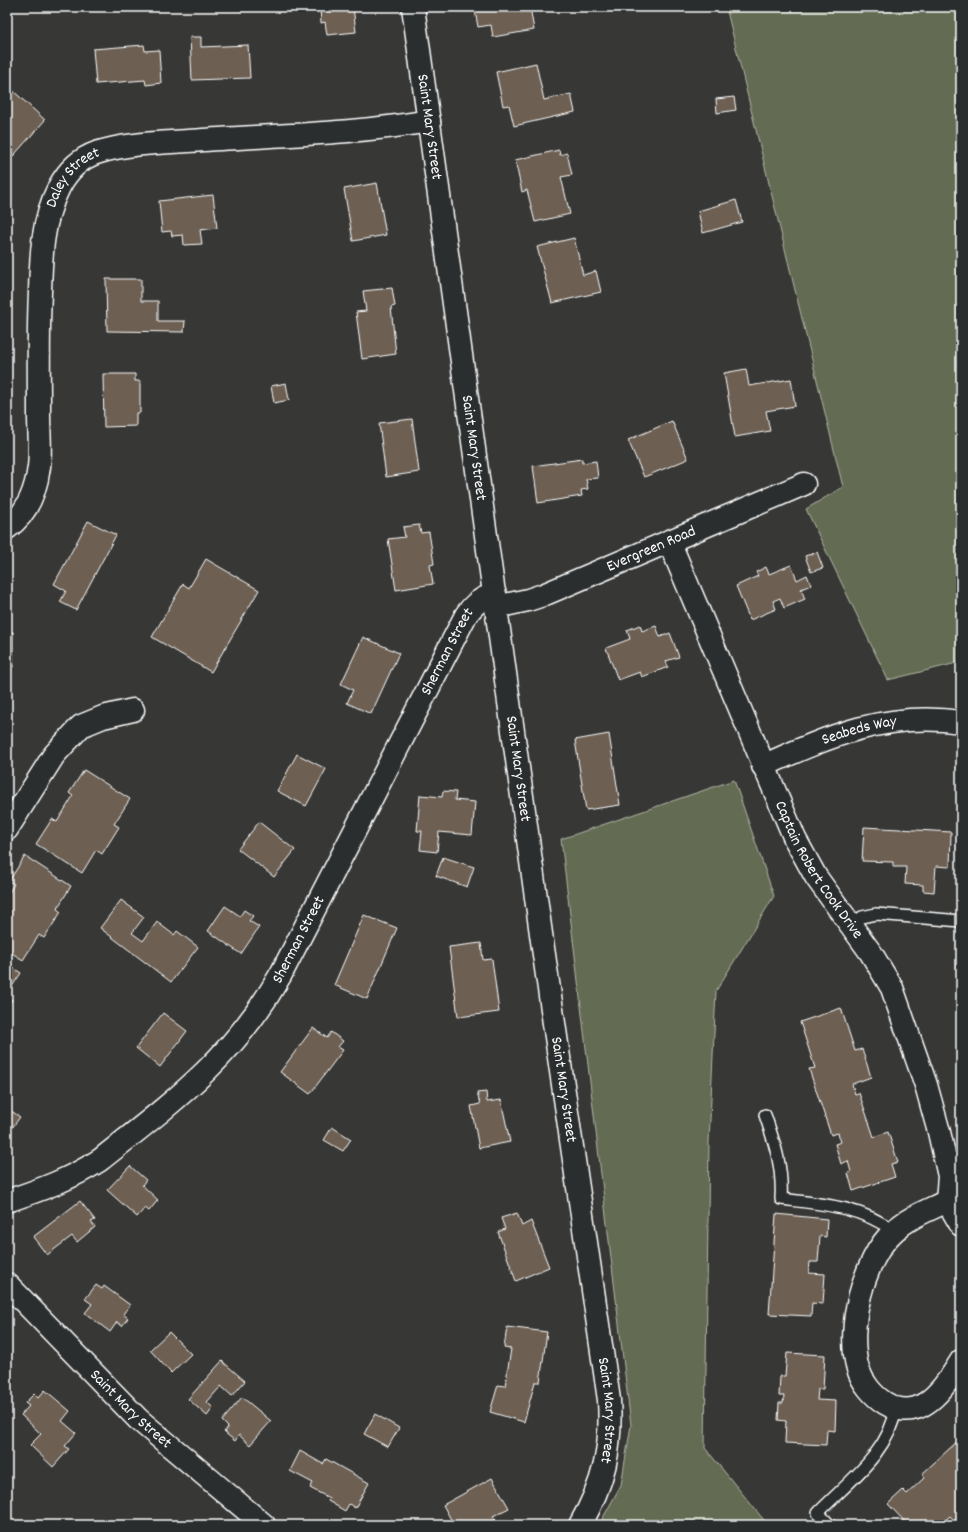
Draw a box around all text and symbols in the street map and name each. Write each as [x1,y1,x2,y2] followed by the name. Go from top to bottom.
[411,73,448,181] street label: Saint Mary Street
[40,141,103,211] street label: Daley Street
[455,394,493,502] street label: Saint Mary Street
[603,520,699,578] street label: Evergreen Road
[415,602,479,700] street label: Sherman Street
[818,710,899,751] street label: Seabeds Way
[500,714,537,823] street label: Saint Mary Street
[769,797,869,944] street label: Captain Robert Cook Drive
[266,892,331,988] street label: Sherman Street
[545,1035,583,1144] street label: Saint Mary Street
[591,1356,621,1466] street label: Saint Mary Street
[84,1364,177,1454] street label: Saint Mary Street

